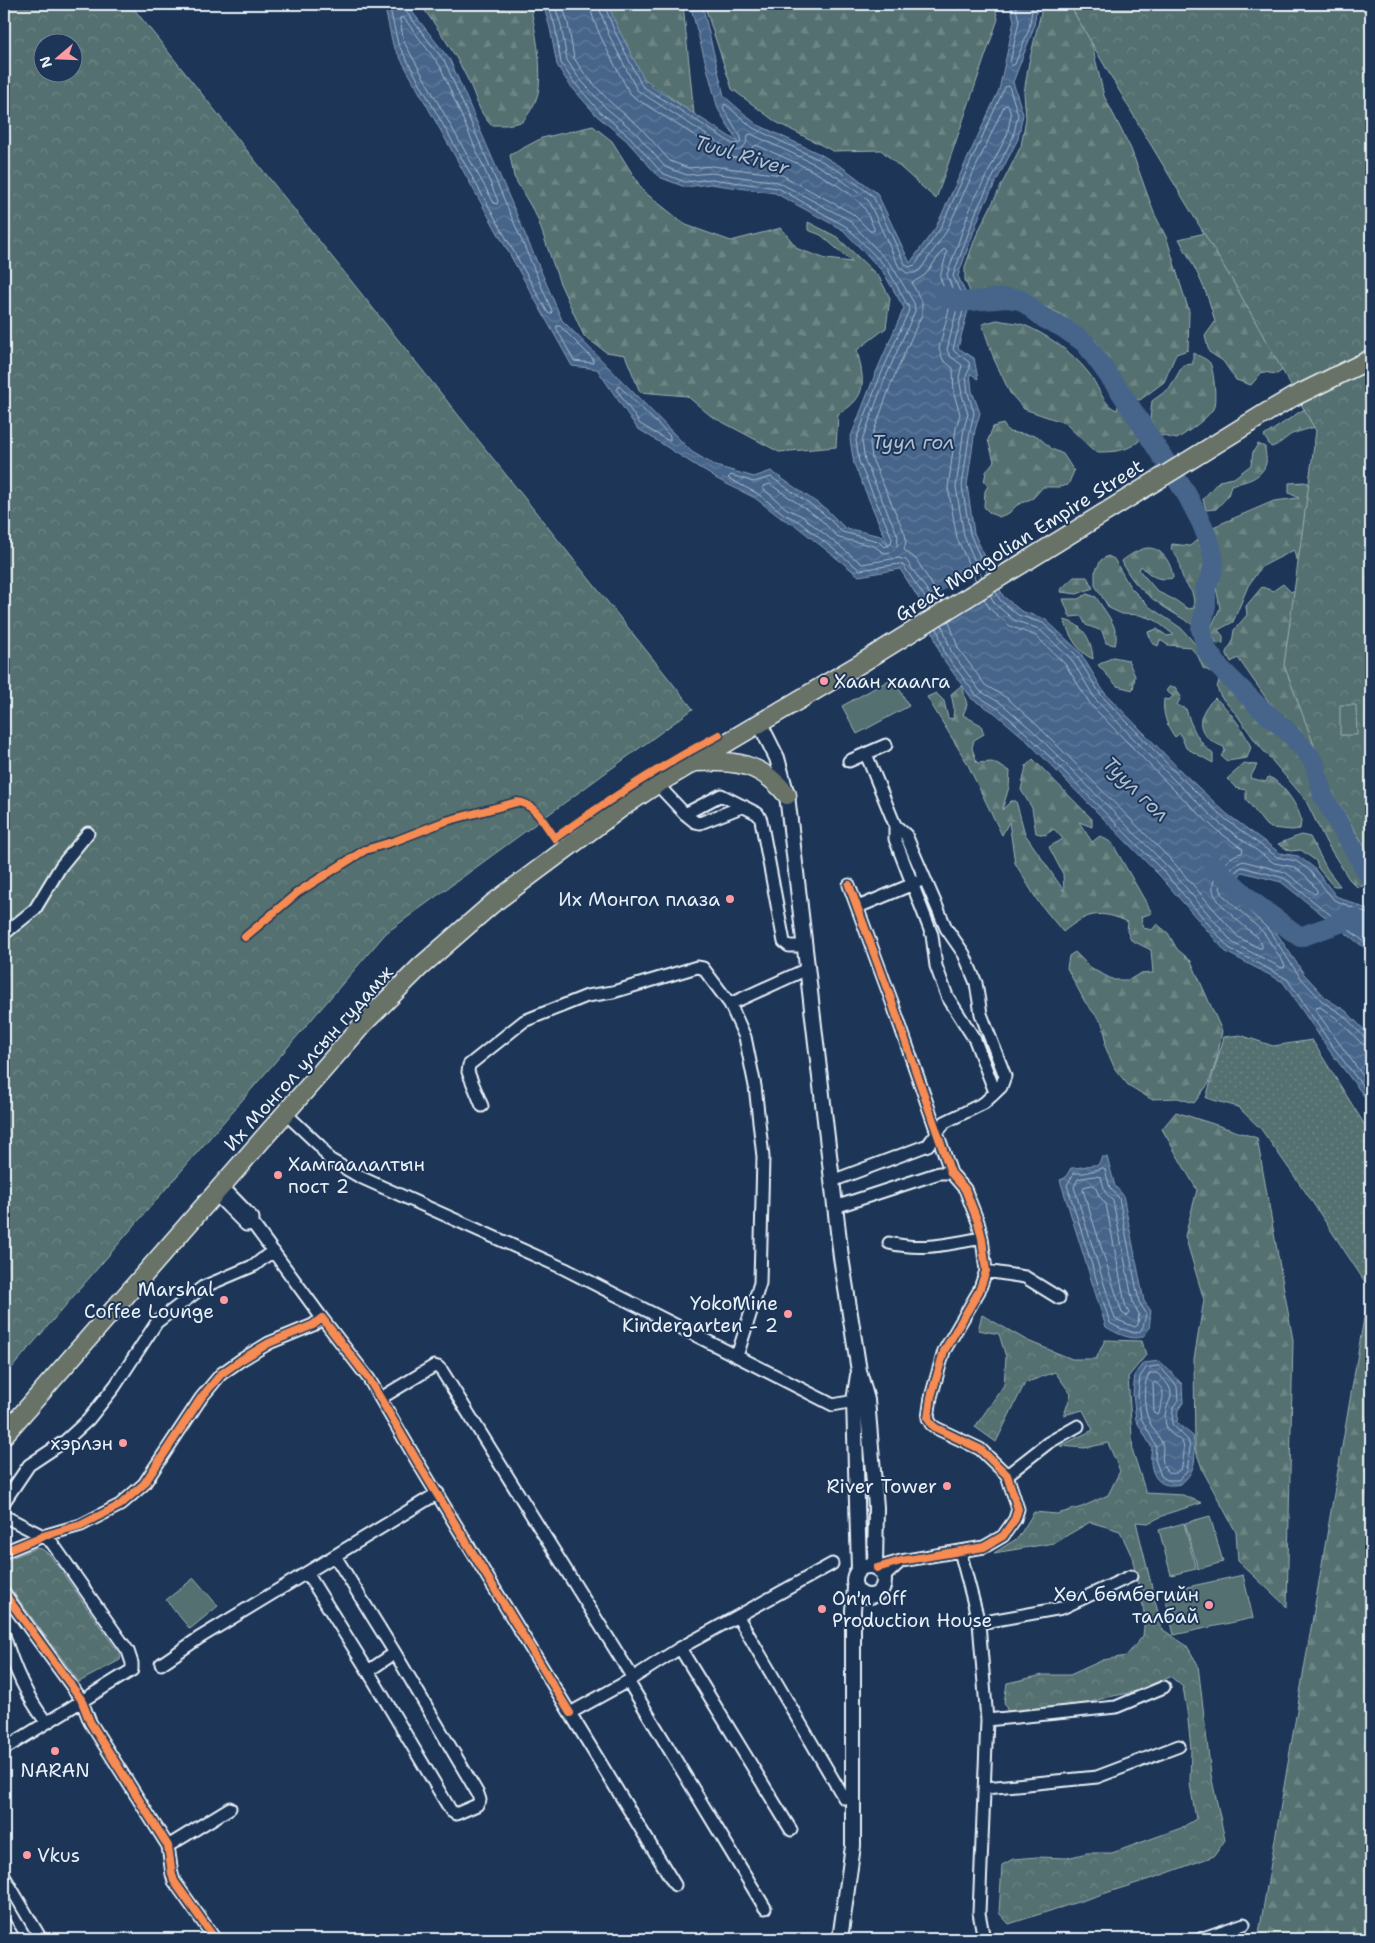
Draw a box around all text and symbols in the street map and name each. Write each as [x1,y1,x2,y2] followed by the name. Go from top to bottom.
[32,32,82,82] north arrow
[35,54,56,70] text: N
[692,129,793,181] water label: Tuul River
[872,429,954,455] water label: Туул гол
[890,453,1148,627] street label: Great Mongolian Empire Street
[834,669,950,694] place label: Хаан хаалга
[818,675,830,687] marker: Хаан хаалга
[1097,751,1175,827] water label: Туул гол
[558,887,720,912] place label: Их Монгол плаза
[724,893,736,905] marker: Их Монгол плаза
[218,960,398,1156] street label: Их Монгол улсын гудамж
[288,1152,425,1199] place label: Хамгаалалтын пост 2
[272,1169,284,1181] marker: Хамгаалалтын пост 2
[84,1277,214,1324] place label: Marshal Coffee Lounge
[622,1291,778,1338] place label: YokoMine Kindergarten - 2
[218,1294,230,1306] marker: Marshal Coffee Lounge
[782,1308,794,1320] marker: YokoMine Kindergarten - 2
[51,1431,113,1456] place label: хэрлэн
[117,1437,129,1449] marker: хэрлэн
[827,1474,937,1499] place label: River Tower
[941,1480,953,1492] marker: River Tower
[1054,1582,1199,1629] place label: Хөл бөмбөгийн талбай
[832,1586,992,1633] place label: On'n Off Production House
[1203,1599,1215,1611] marker: Хөл бөмбөгийн талбай
[816,1603,828,1615] marker: On'n Off Production House
[49,1745,61,1757] marker: NARAN
[20,1758,90,1783] place label: NARAN
[37,1843,80,1868] place label: Vkus
[21,1849,33,1861] marker: Vkus

